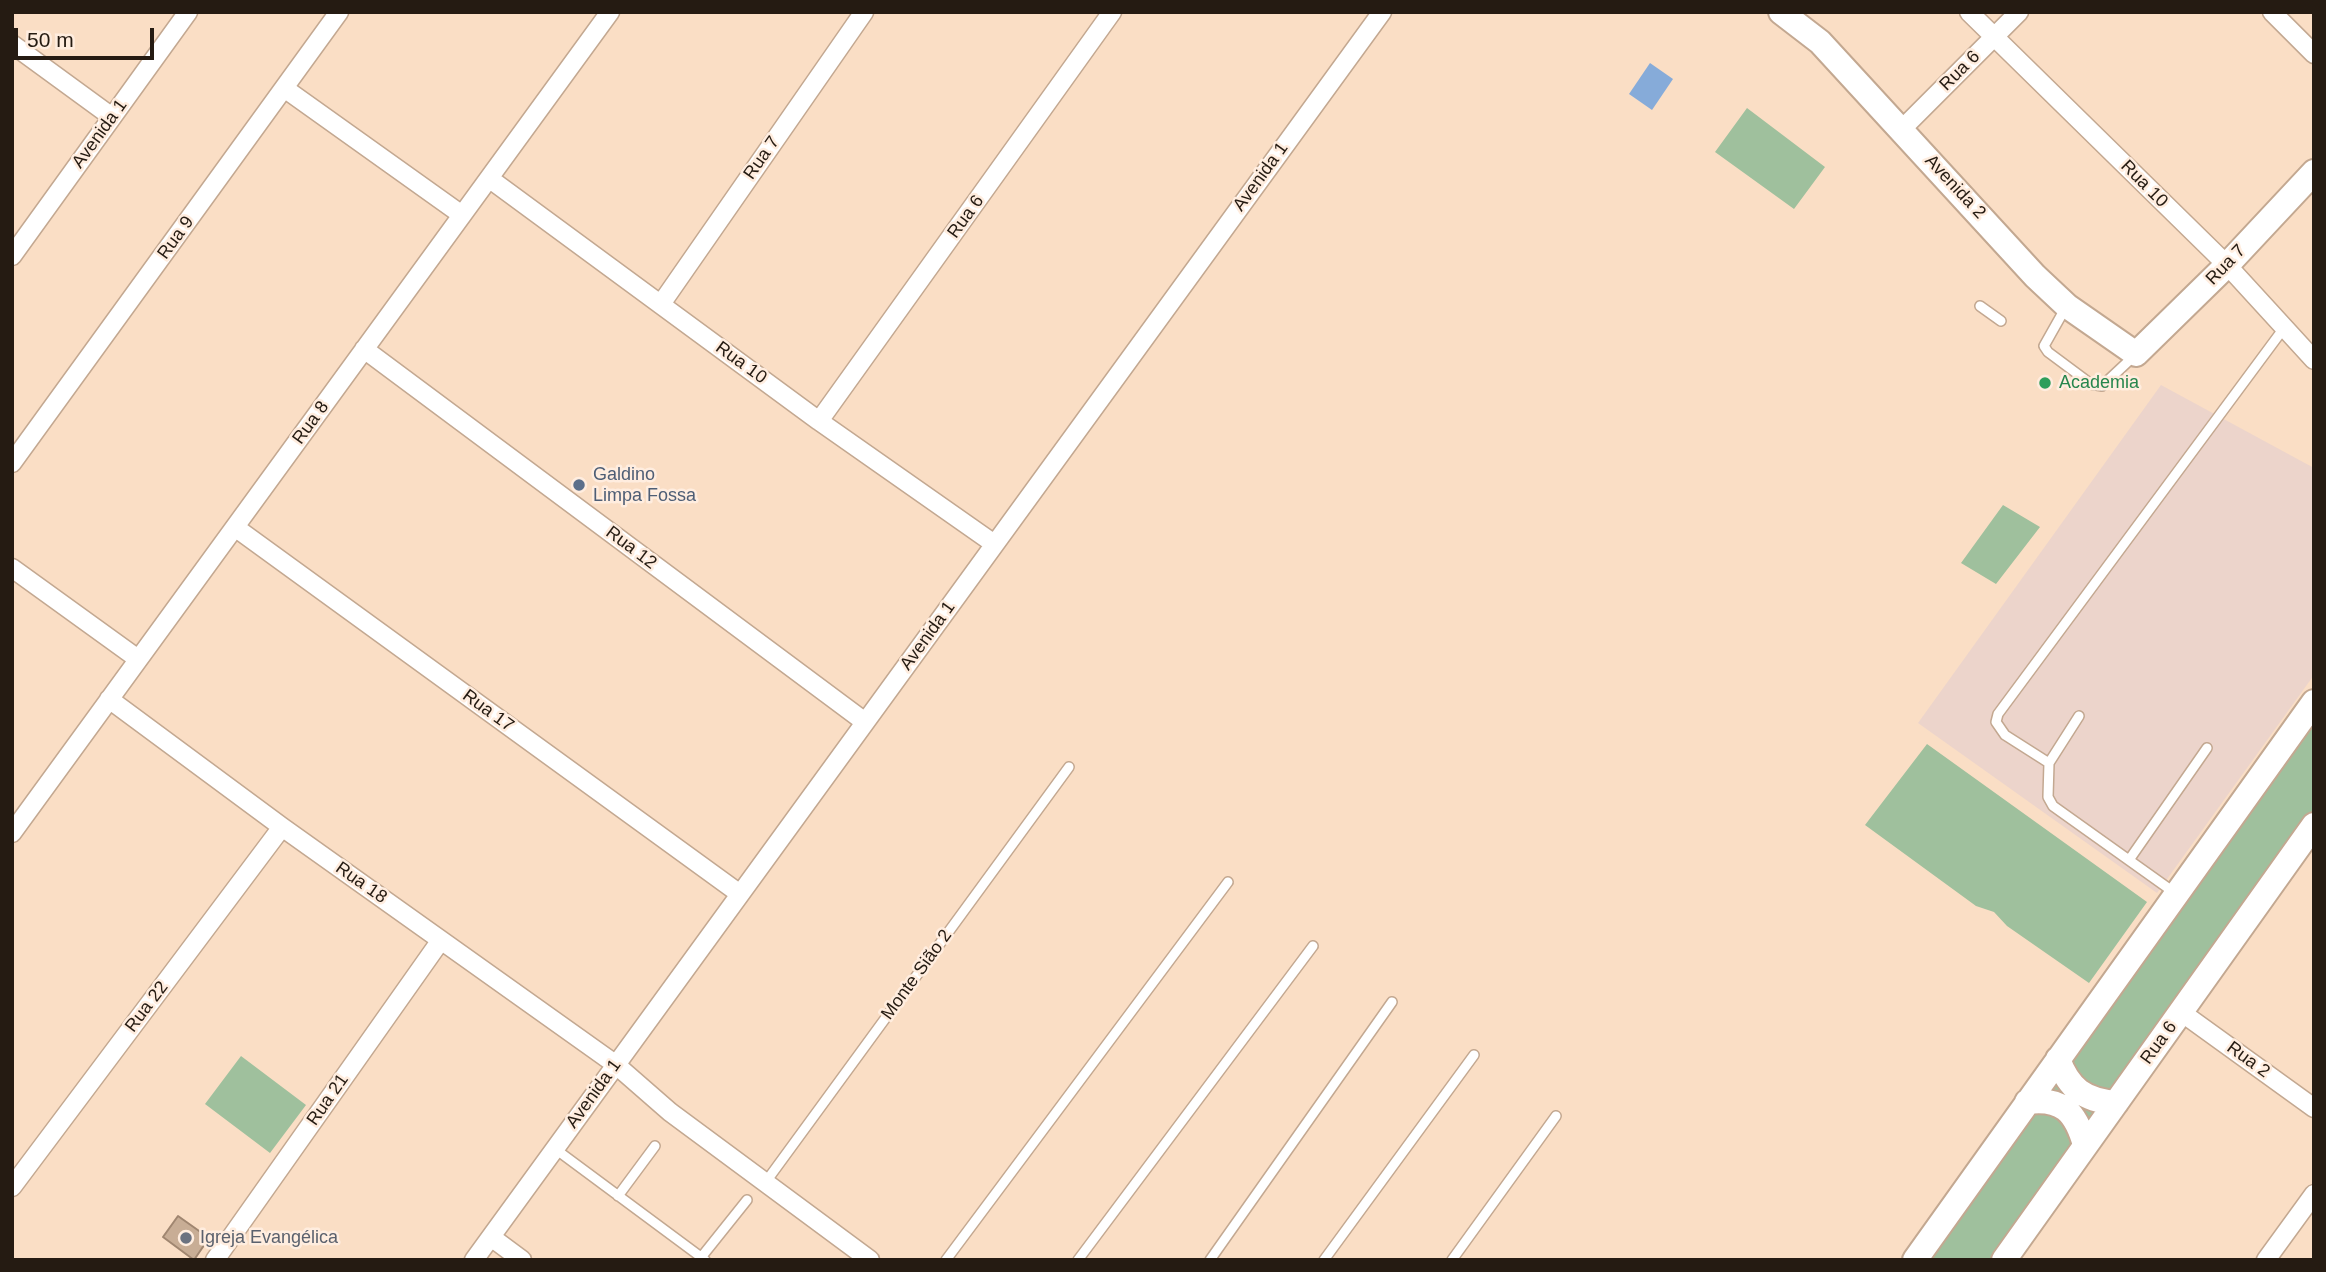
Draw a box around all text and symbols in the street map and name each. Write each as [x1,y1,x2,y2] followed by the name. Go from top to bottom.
[18,14,158,58] scale bar
[27,28,74,51] text: 50 m
[1935,46,1985,96] street label: Rua 6
[68,95,132,173] street label: Avenida 1
[739,132,785,184] street label: Rua 7
[1229,138,1293,216] street label: Avenida 1
[1920,150,1990,224] street label: Avenida 2
[2116,156,2172,212] street label: Rua 10
[943,191,989,243] street label: Rua 6
[153,212,199,264] street label: Rua 9
[2202,240,2250,290] street label: Rua 7
[711,337,771,389] street label: Rua 10
[2059,372,2139,394] place label: Academia
[2037,375,2053,391] marker: Academia
[288,397,334,449] street label: Rua 8
[593,464,696,506] place label: Galdino Limpa Fossa
[571,477,587,493] marker: Galdino Limpa Fossa
[601,522,661,574] street label: Rua 12
[896,597,960,675] street label: Avenida 1
[458,685,518,737] street label: Rua 17
[331,858,391,908] street label: Rua 18
[877,926,957,1024] street label: Monte Sião 2
[121,977,173,1037] street label: Rua 22
[2136,1017,2182,1069] street label: Rua 6
[2222,1037,2274,1083] street label: Rua 2
[562,1055,626,1133] street label: Avenida 1
[303,1070,353,1130] street label: Rua 21
[200,1227,338,1249] place label: Igreja Evangélica
[178,1230,194,1246] marker: Igreja Evangélica

